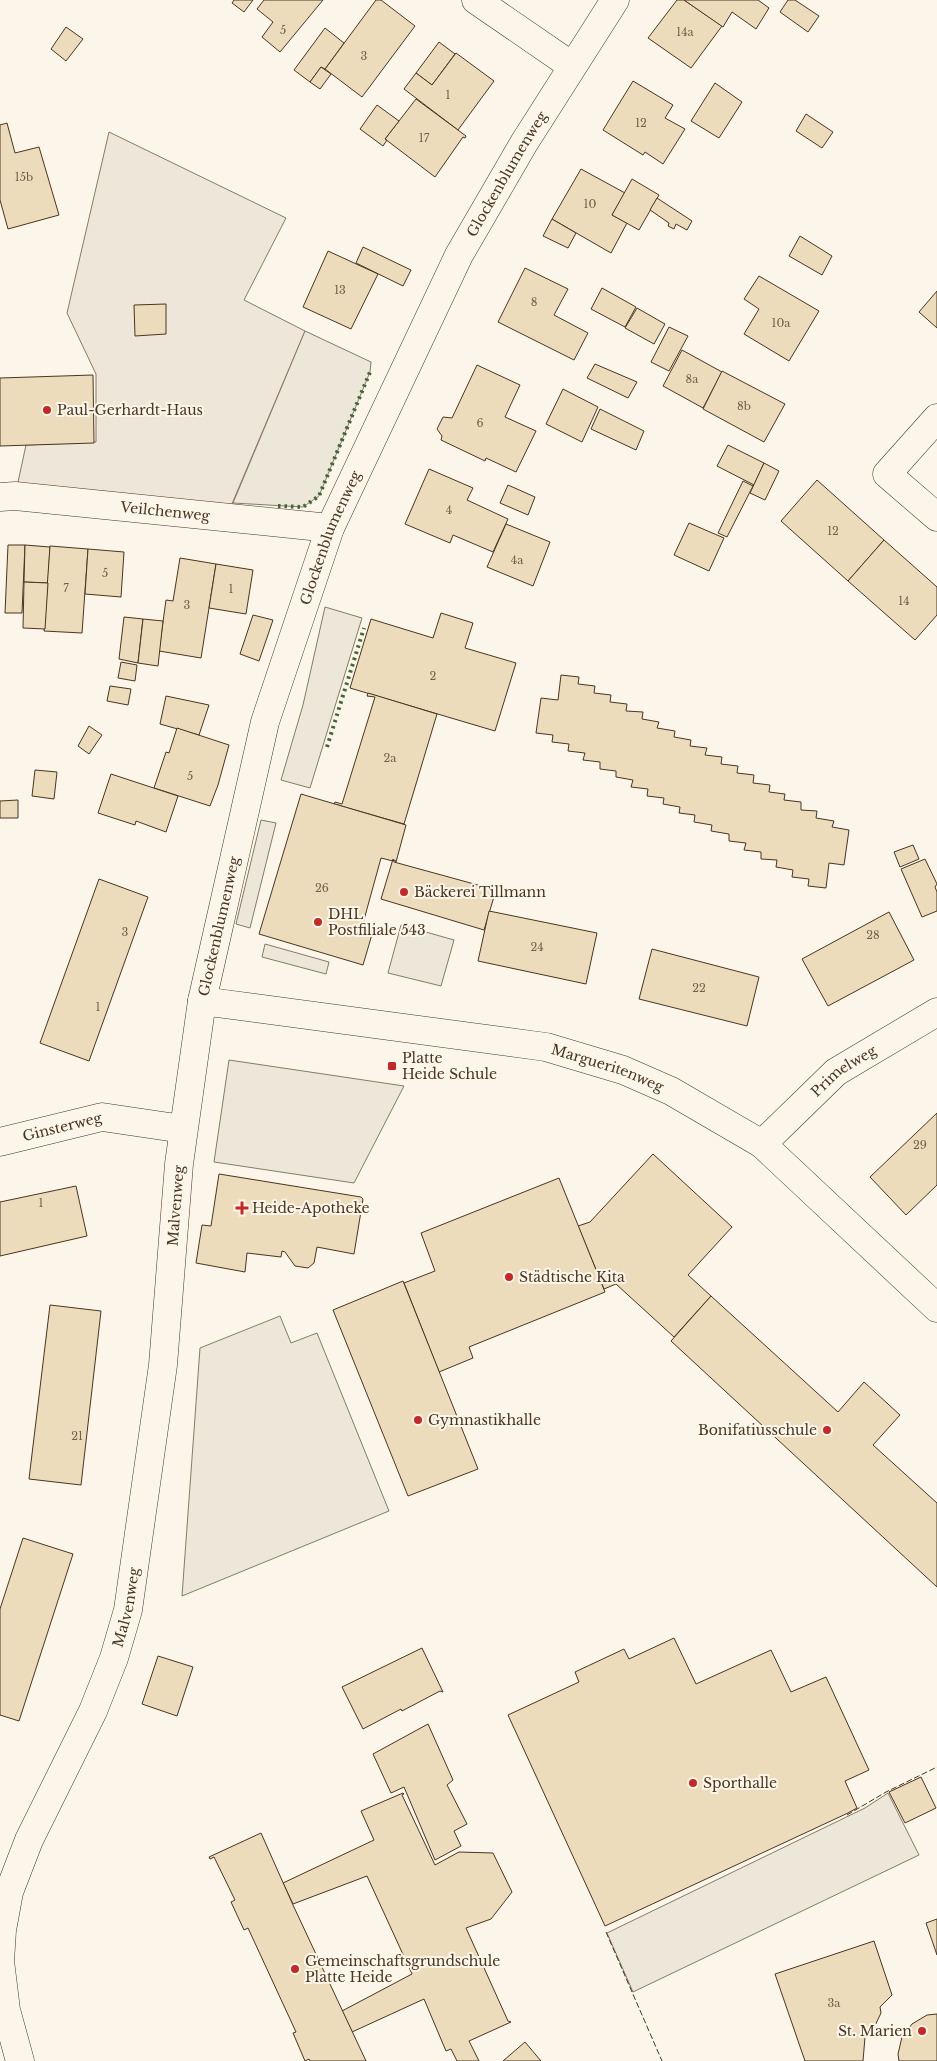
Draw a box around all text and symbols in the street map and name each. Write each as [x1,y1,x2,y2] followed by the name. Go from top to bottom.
[280,23,286,37] house number: 5
[676,25,695,39] house number: 14a
[361,49,368,63] house number: 3
[446,88,451,102] house number: 1
[463,107,551,240] street label: Glockenblumenweg
[635,116,647,130] house number: 12
[419,131,430,145] house number: 17
[15,170,33,184] house number: 15b
[584,197,597,211] house number: 10
[334,283,346,297] house number: 13
[531,295,537,309] house number: 8
[772,316,791,330] house number: 10a
[686,372,699,386] house number: 8a
[737,399,751,413] house number: 8b
[57,401,203,419] place label: Paul-Gerhardt-Haus
[41,404,53,416] marker: Paul-Gerhardt-Haus
[476,416,484,430] house number: 6
[296,467,365,607] street label: Glockenblumenweg
[119,498,211,525] street label: Veilchenweg
[446,503,452,517] house number: 4
[827,524,839,538] house number: 12
[511,553,524,567] house number: 4a
[102,566,108,580] house number: 5
[63,581,69,595] house number: 7
[229,582,234,596] house number: 1
[898,594,910,608] house number: 14
[184,598,191,612] house number: 3
[430,669,437,683] house number: 2
[384,751,397,765] house number: 2a
[187,769,193,783] house number: 5
[194,854,244,998] street label: Glockenblumenweg
[315,881,329,895] house number: 26
[414,883,546,901] place label: Bäckerei Tillmann
[398,886,410,898] marker: Bäckerei Tillmann
[328,905,426,939] place label: DHL Postfiliale 543
[312,916,324,928] marker: DHL Postfiliale 543
[122,925,129,939] house number: 3
[866,928,880,942] house number: 28
[530,940,544,954] house number: 24
[692,981,706,995] house number: 22
[96,1000,101,1014] house number: 1
[549,1040,667,1096] street label: Margueritenweg
[807,1041,880,1101] street label: Primelweg
[402,1049,497,1083] place label: Platte Heide Schule
[386,1060,398,1072] marker: Platte Heide Schule
[21,1108,104,1145] street label: Ginsterweg
[913,1138,927,1152] house number: 29
[163,1164,188,1247] street label: Malvenweg
[39,1196,44,1210] house number: 1
[252,1199,370,1217] place label: Heide-Apotheke
[236,1202,248,1214] marker: Heide-Apotheke
[519,1268,625,1286] place label: Städtische Kita
[503,1271,515,1283] marker: Städtische Kita
[428,1411,541,1429] place label: Gymnastikhalle
[412,1414,424,1426] marker: Gymnastikhalle
[698,1421,817,1439] place label: Bonifatiusschule
[821,1424,833,1436] marker: Bonifatiusschule
[71,1429,83,1443] house number: 21
[109,1566,143,1649] street label: Malvenweg
[703,1774,777,1792] place label: Sporthalle
[687,1777,699,1789] marker: Sporthalle
[305,1952,500,1986] place label: Gemeinschaftsgrundschule Platte Heide
[289,1963,301,1975] marker: Gemeinschaftsgrundschule Platte Heide
[828,1996,841,2010] house number: 3a
[838,2022,912,2040] place label: St. Marien
[916,2025,928,2037] marker: St. Marien

